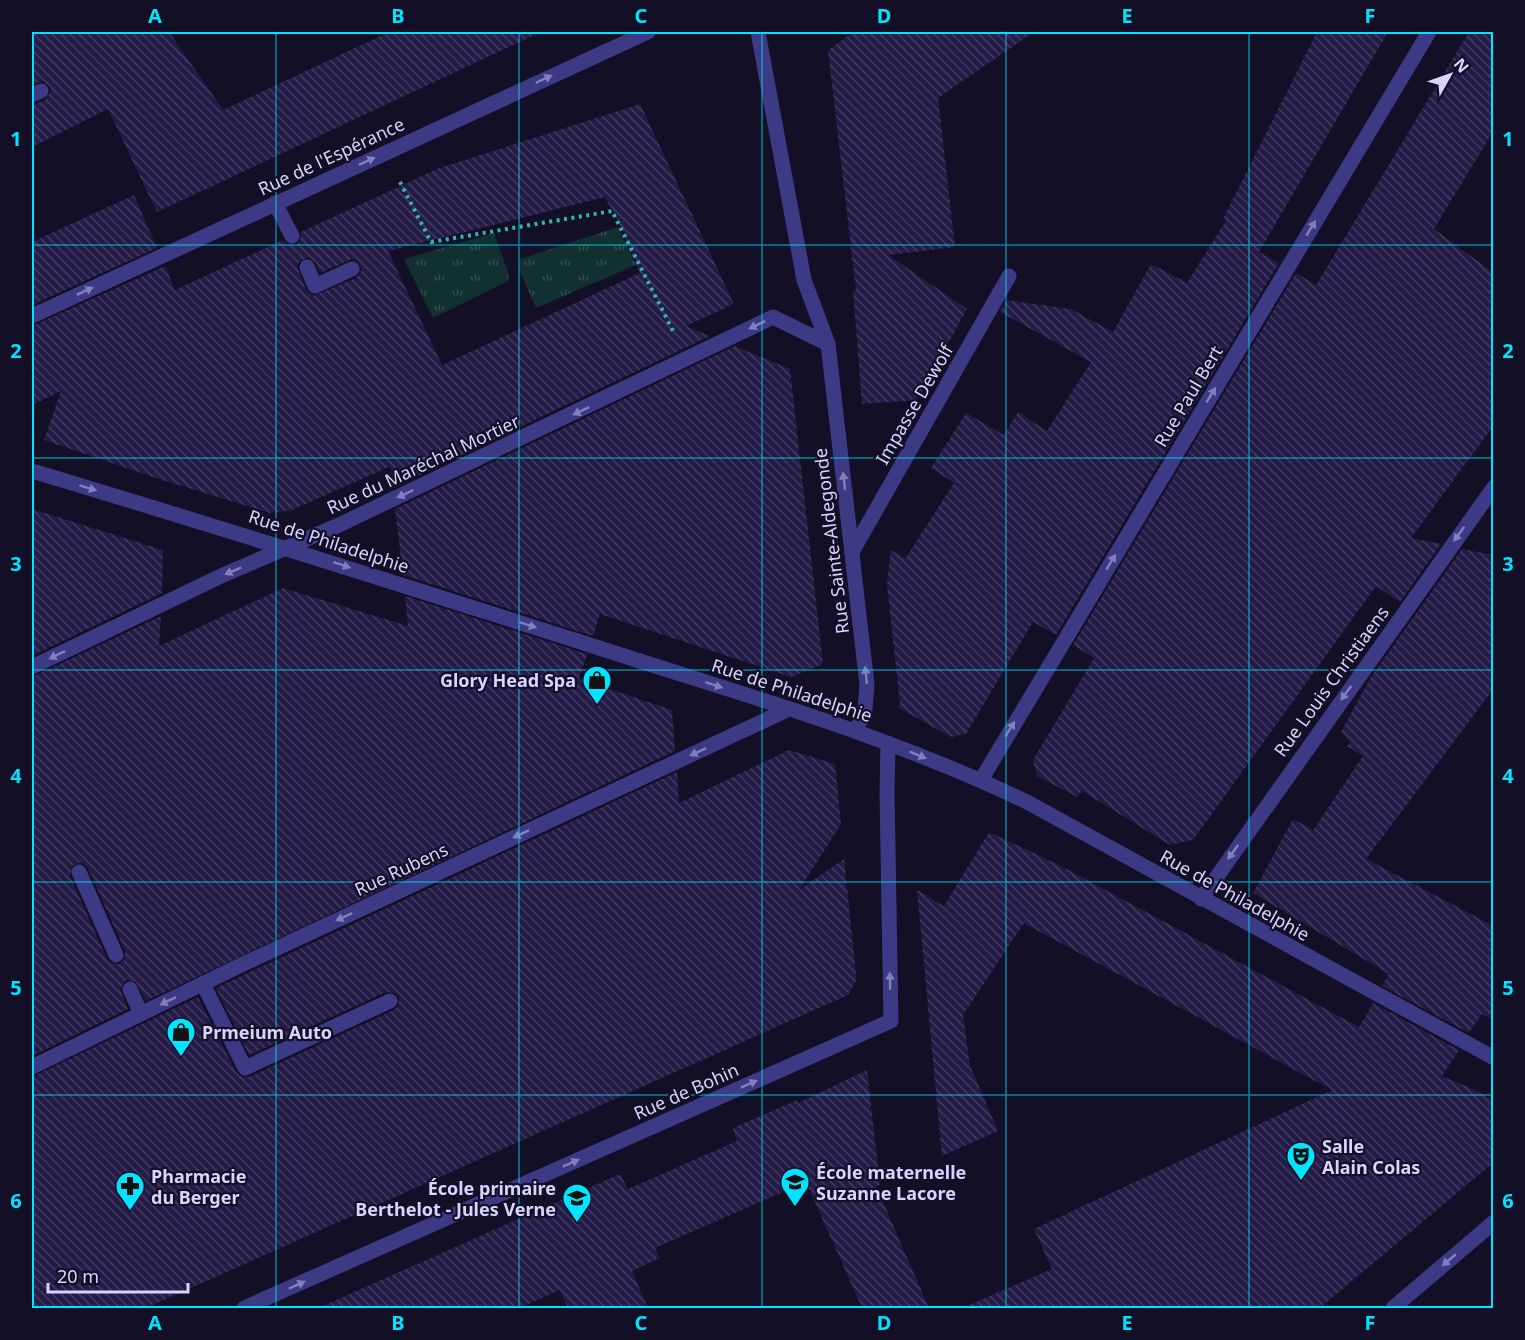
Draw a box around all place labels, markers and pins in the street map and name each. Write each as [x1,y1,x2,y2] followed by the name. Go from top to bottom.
[581,664,613,706] shop icon: Glory Head Spa
[440,668,576,692] place label: Glory Head Spa
[165,1016,197,1058] shop icon: Prmeium Auto
[202,1020,332,1044] place label: Prmeium Auto
[1322,1134,1420,1179] place label: Salle Alain Colas
[1285,1140,1317,1182] theatre icon: Salle Alain Colas
[816,1160,966,1205] place label: École maternelle Suzanne Lacore
[151,1164,246,1209] place label: Pharmacie du Berger
[779,1166,811,1208] school or university icon: École maternelle Suzanne Lacore
[114,1170,146,1212] pharmacy icon: Pharmacie du Berger
[355,1176,556,1221] place label: École primaire Berthelot - Jules Verne
[561,1182,593,1224] school or university icon: École primaire Berthelot - Jules Verne

